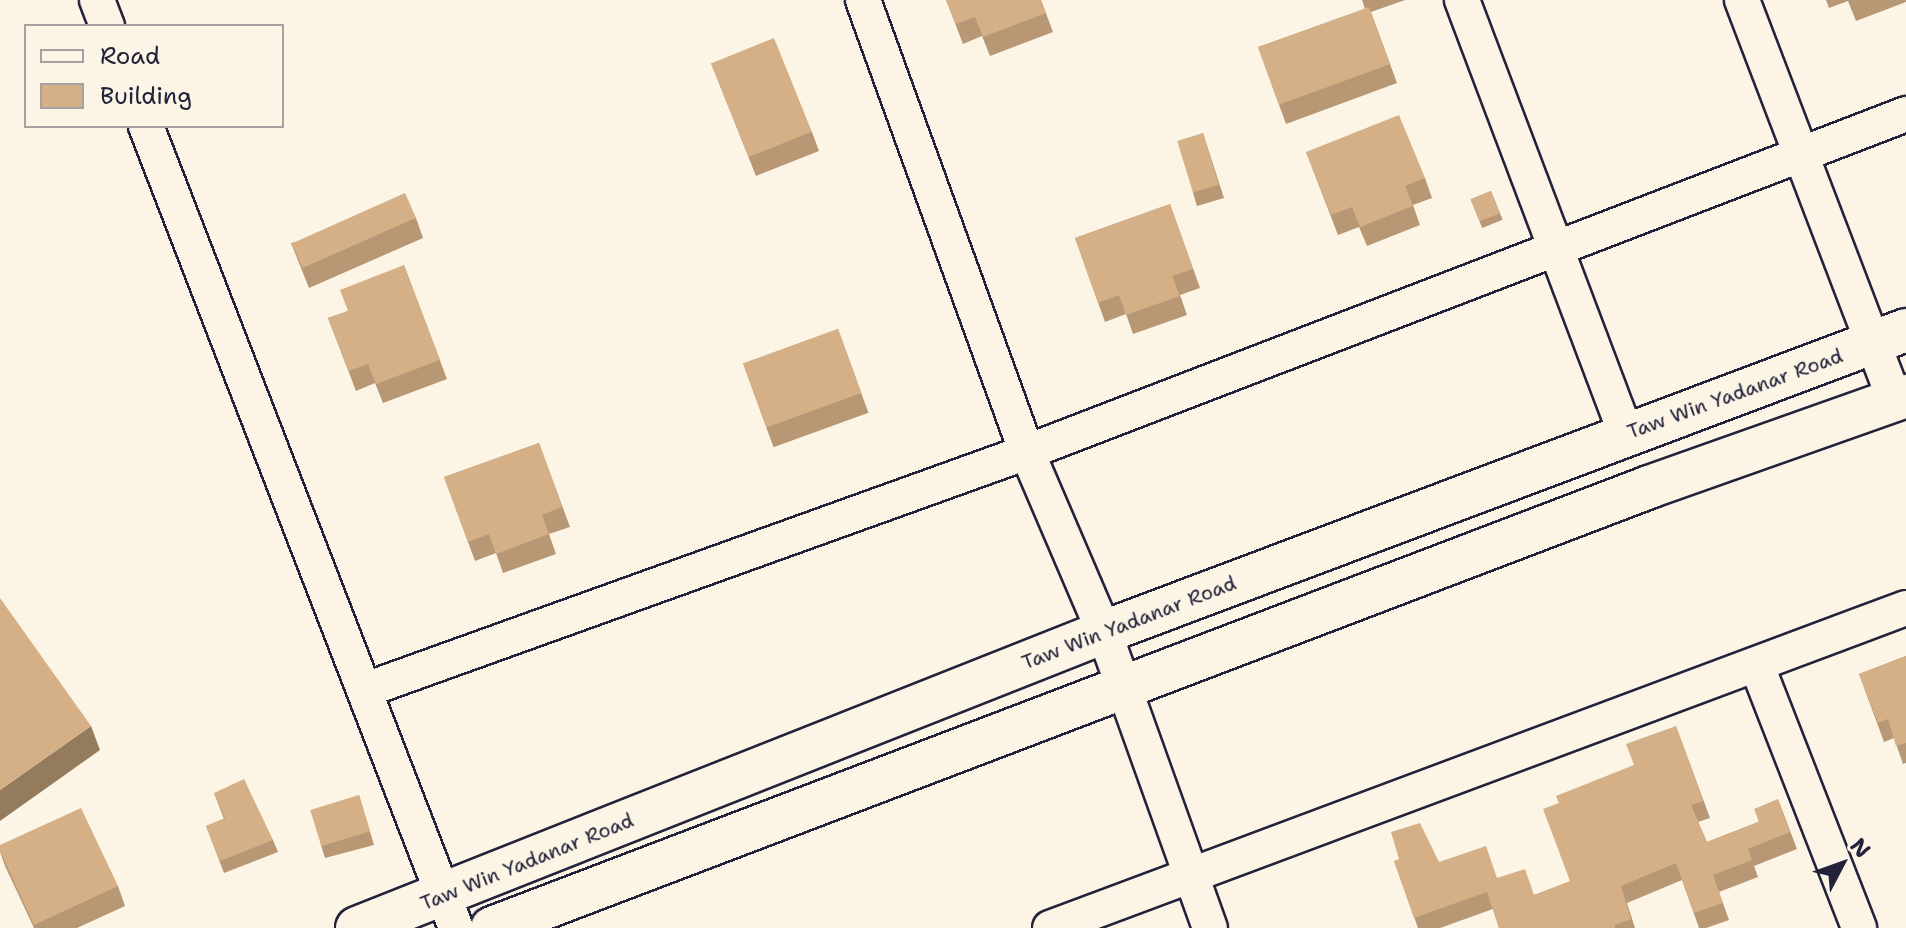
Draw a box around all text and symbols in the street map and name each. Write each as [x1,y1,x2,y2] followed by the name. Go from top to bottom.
[24,24,284,128] legend
[100,40,160,72] text: Road
[100,80,192,112] text: Building
[1624,344,1846,444] street label: Taw Win Yadanar Road
[1018,571,1240,675] street label: Taw Win Yadanar Road
[417,808,637,916] street label: Taw Win Yadanar Road
[1802,824,1882,904] north arrow
[1844,832,1877,864] text: N

